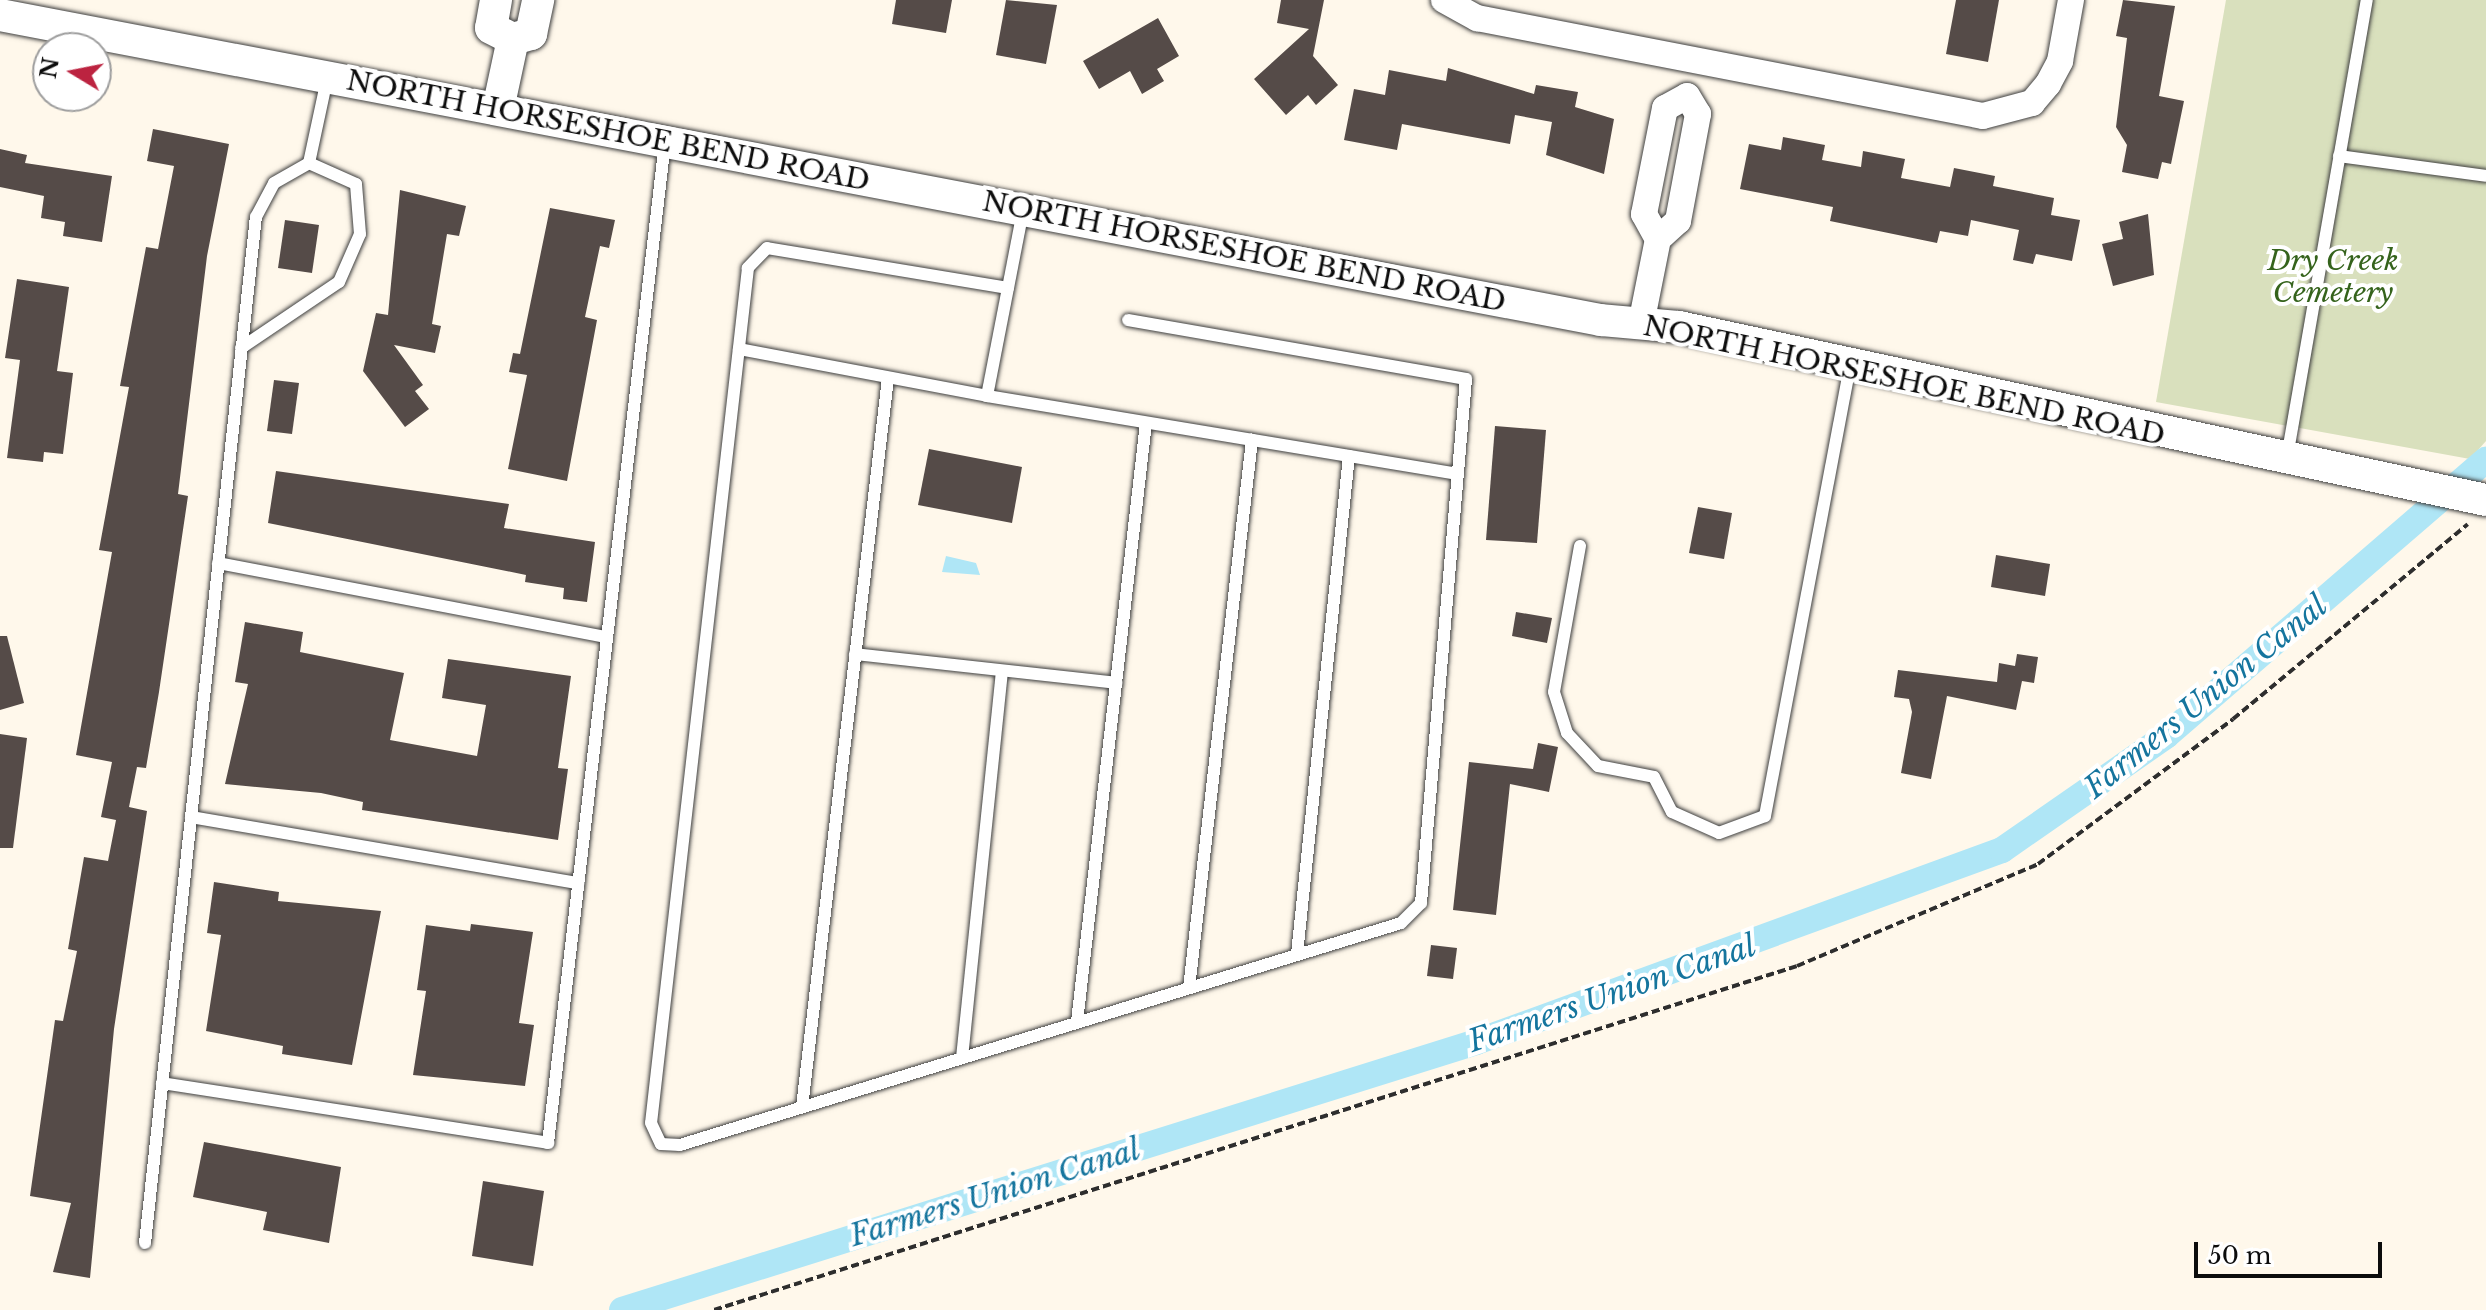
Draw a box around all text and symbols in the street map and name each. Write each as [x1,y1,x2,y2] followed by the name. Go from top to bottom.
[32,32,112,112] north arrow
[35,56,65,81] text: N
[344,64,872,198] street label: NORTH HORSESHOE BEND ROAD
[980,185,1508,319] street label: NORTH HORSESHOE BEND ROAD
[2267,244,2399,310] park label: Dry Creek Cemetery
[1640,309,2168,453] street label: NORTH HORSESHOE BEND ROAD
[2077,588,2335,806] water label: Farmers Union Canal
[1463,928,1761,1060] water label: Farmers Union Canal
[845,1131,1145,1255] water label: Farmers Union Canal
[2198,1226,2386,1276] scale bar
[2208,1241,2271,1270] text: 50 m

